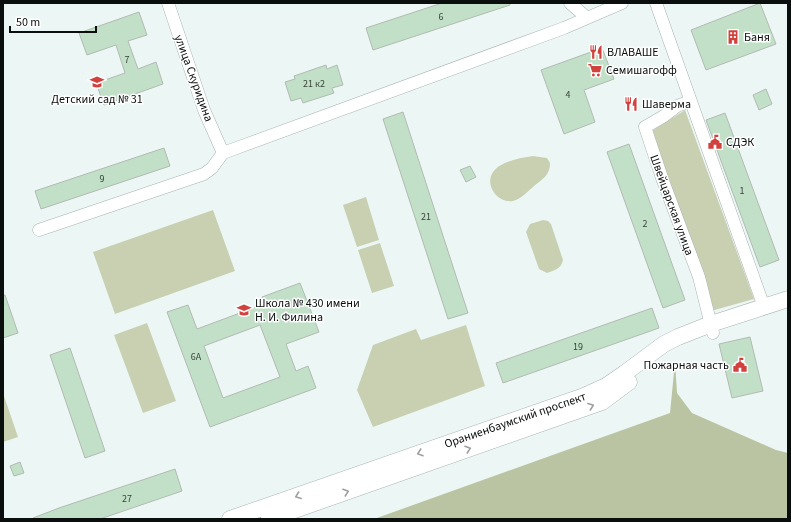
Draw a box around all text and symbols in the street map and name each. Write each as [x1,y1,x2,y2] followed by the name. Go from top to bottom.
[10,8,96,34] scale bar
[439,10,444,24] house number: 6
[16,14,40,31] text: 50 m
[725,29,741,45] building icon: Баня
[744,29,770,46] place label: Баня
[170,32,217,124] street label: улица Скуридина
[588,44,604,60] restaurant icon: ВЛАВАШЕ
[607,44,659,61] place label: ВЛАВАШЕ
[125,53,130,67] house number: 7
[587,62,603,78] supermarket icon: Семишагофф
[606,62,677,79] place label: Семишагофф
[89,74,105,90] school or university icon: Детский сад № 31
[303,77,325,91] house number: 21 к2
[566,88,571,102] house number: 4
[51,91,143,108] place label: Детский сад № 31
[623,96,639,112] restaurant icon: Шаверма
[642,96,691,113] place label: Шаверма
[707,134,723,150] public building icon: СДЭК
[726,134,754,151] place label: СДЭК
[645,152,698,258] street label: Швейцарская улица
[100,172,105,186] house number: 9
[740,184,745,198] house number: 1
[421,210,431,224] house number: 21
[643,217,648,231] house number: 2
[255,295,360,326] place label: Школа № 430 имени Н. И. Филина
[236,302,252,318] school or university icon: Школа № 430 имени Н. И. Филина
[573,340,583,354] house number: 19
[191,350,202,364] house number: 6А
[644,357,729,374] place label: Пожарная часть
[732,357,748,373] public building icon: Пожарная часть
[442,388,589,453] street label: Ораниенбаумский проспект
[588,403,595,411] one-way arrow
[465,446,472,454] one-way arrow
[417,448,424,457] one-way arrow
[342,488,349,497] one-way arrow
[294,491,301,500] one-way arrow
[122,492,132,506] house number: 27

